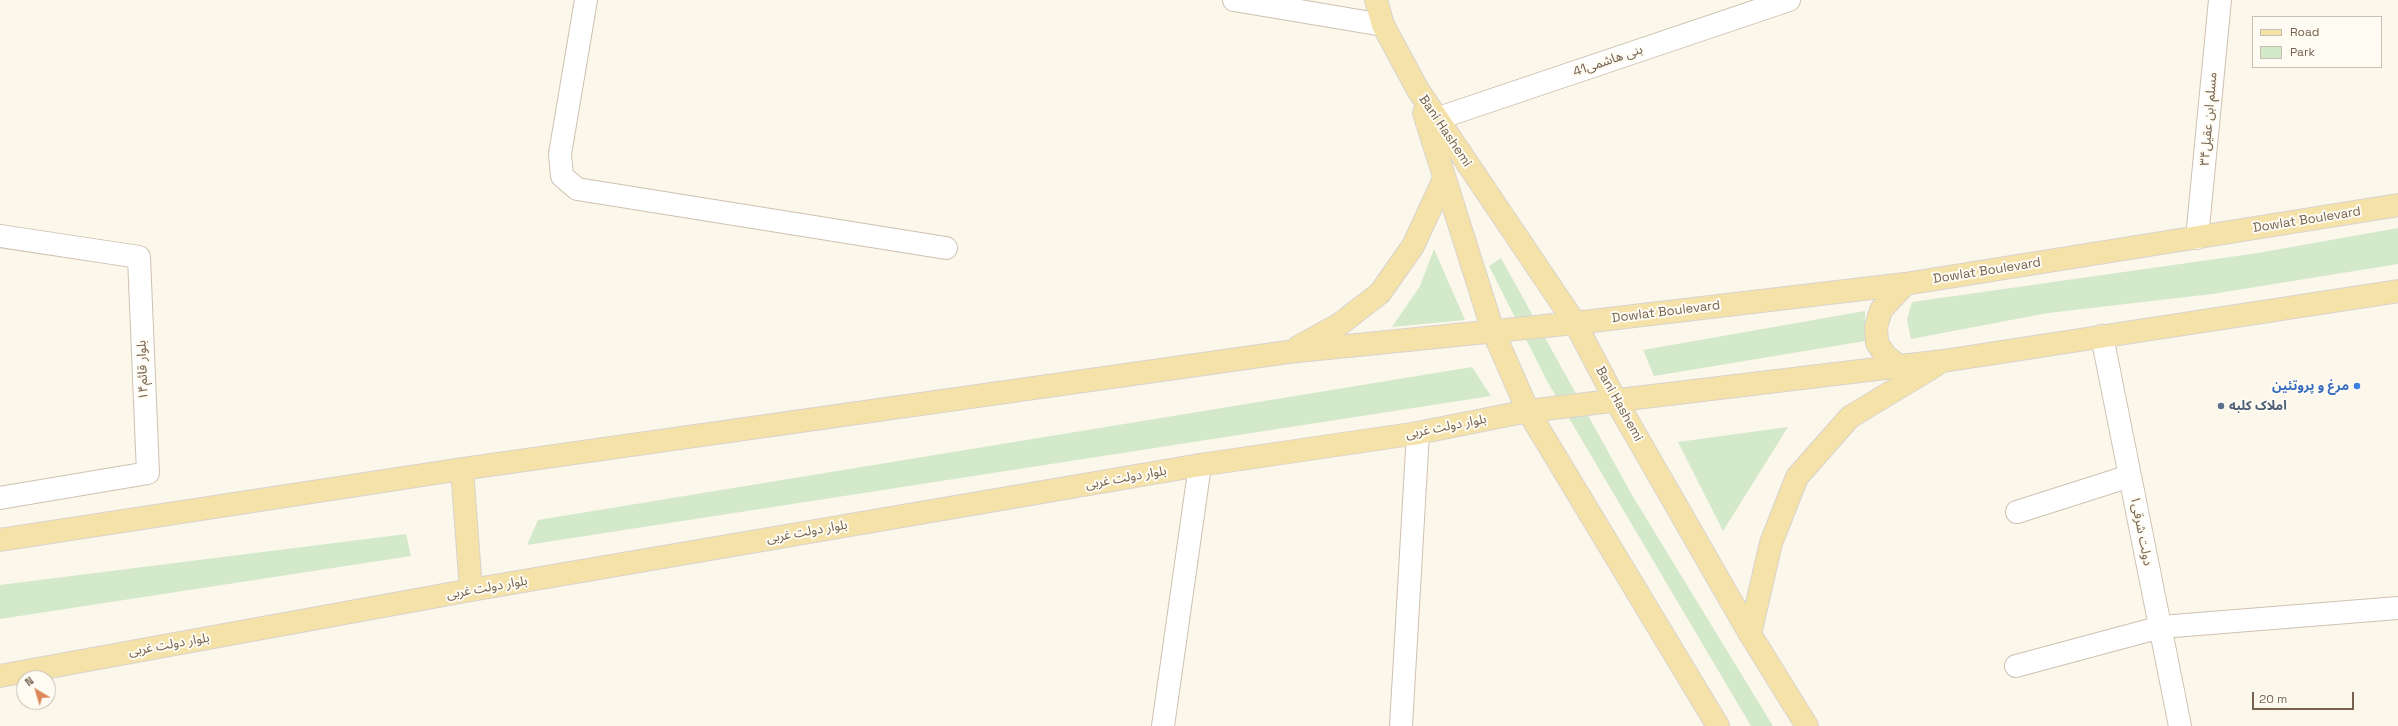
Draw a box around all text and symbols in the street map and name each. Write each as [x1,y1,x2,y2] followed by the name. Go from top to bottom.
[2252,16,2382,68] legend
[2290,24,2319,40] text: Road
[1571,42,1645,80] street label: بنی هاشمی41
[2290,44,2315,60] text: Park
[2197,71,2221,167] street label: مسلم ابن عقیل۳۴
[1415,92,1475,170] street label: Bani Hashemi
[2252,204,2362,236] street label: Dowlat Boulevard
[1932,255,2042,287] street label: Dowlat Boulevard
[1611,298,1721,326] street label: Dowlat Boulevard
[134,340,152,400] street label: بلوار قائم۱۴
[1592,364,1646,444] street label: Bani Hashemi
[2272,378,2349,394] place label: مرغ و پروتئین
[2352,381,2362,391] marker: مرغ و پروتئین
[2229,398,2287,414] place label: املاک کلبه
[2216,401,2226,411] marker: املاک کلبه
[1404,412,1488,442] street label: بلوار دولت غربی
[1084,463,1168,493] street label: بلوار دولت غربی
[2127,495,2155,567] street label: ۱دولت شرقی
[765,517,849,547] street label: بلوار دولت غربی
[445,573,529,603] street label: بلوار دولت غربی
[127,630,211,660] street label: بلوار دولت غربی
[16,670,56,710] north arrow
[22,674,36,689] text: N
[2254,684,2356,710] scale bar
[2259,691,2287,707] text: 20 m

